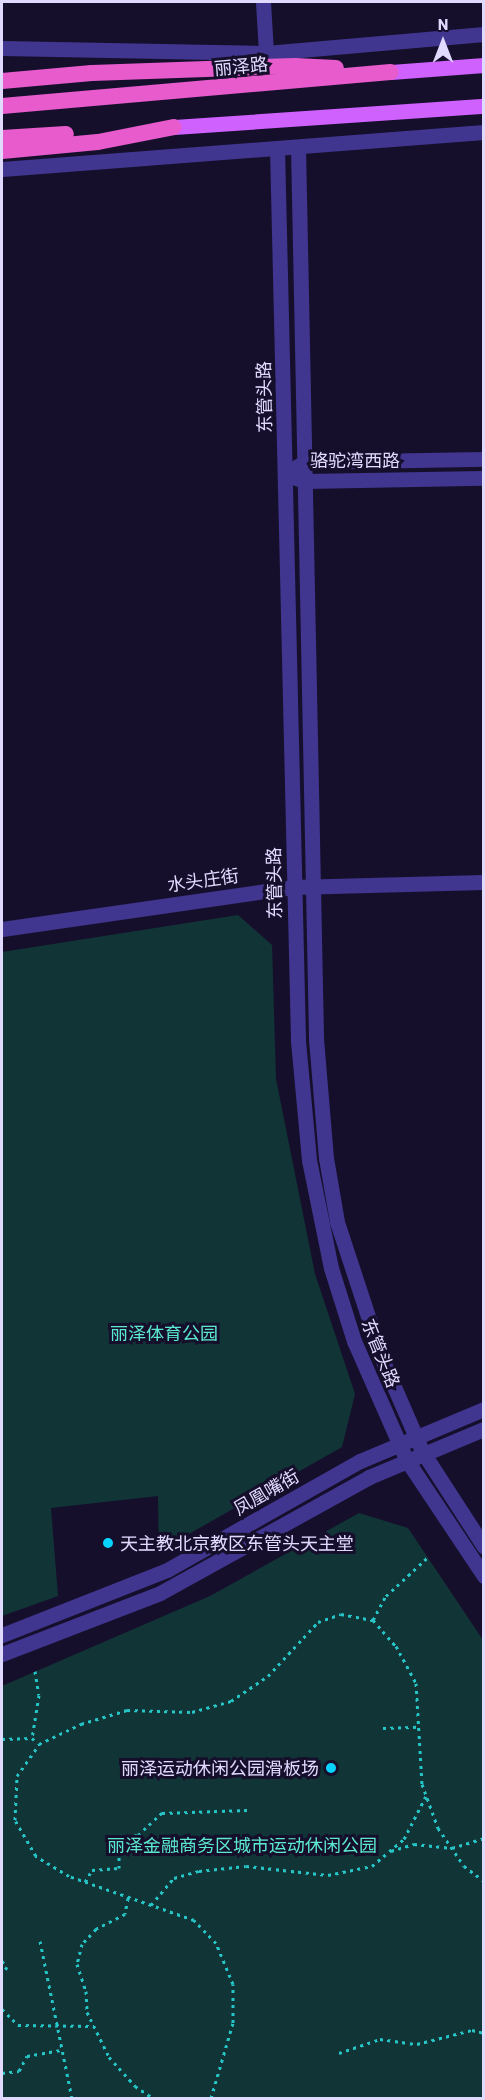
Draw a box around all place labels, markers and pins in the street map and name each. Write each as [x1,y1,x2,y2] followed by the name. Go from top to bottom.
[120,1532,354,1554] place label: 天主教北京教区东管头天主堂
[101,1536,115,1550] marker: 天主教北京教区东管头天主堂
[121,1757,319,1779] place label: 丽泽运动休闲公园滑板场
[324,1761,338,1775] marker: 丽泽运动休闲公园滑板场

